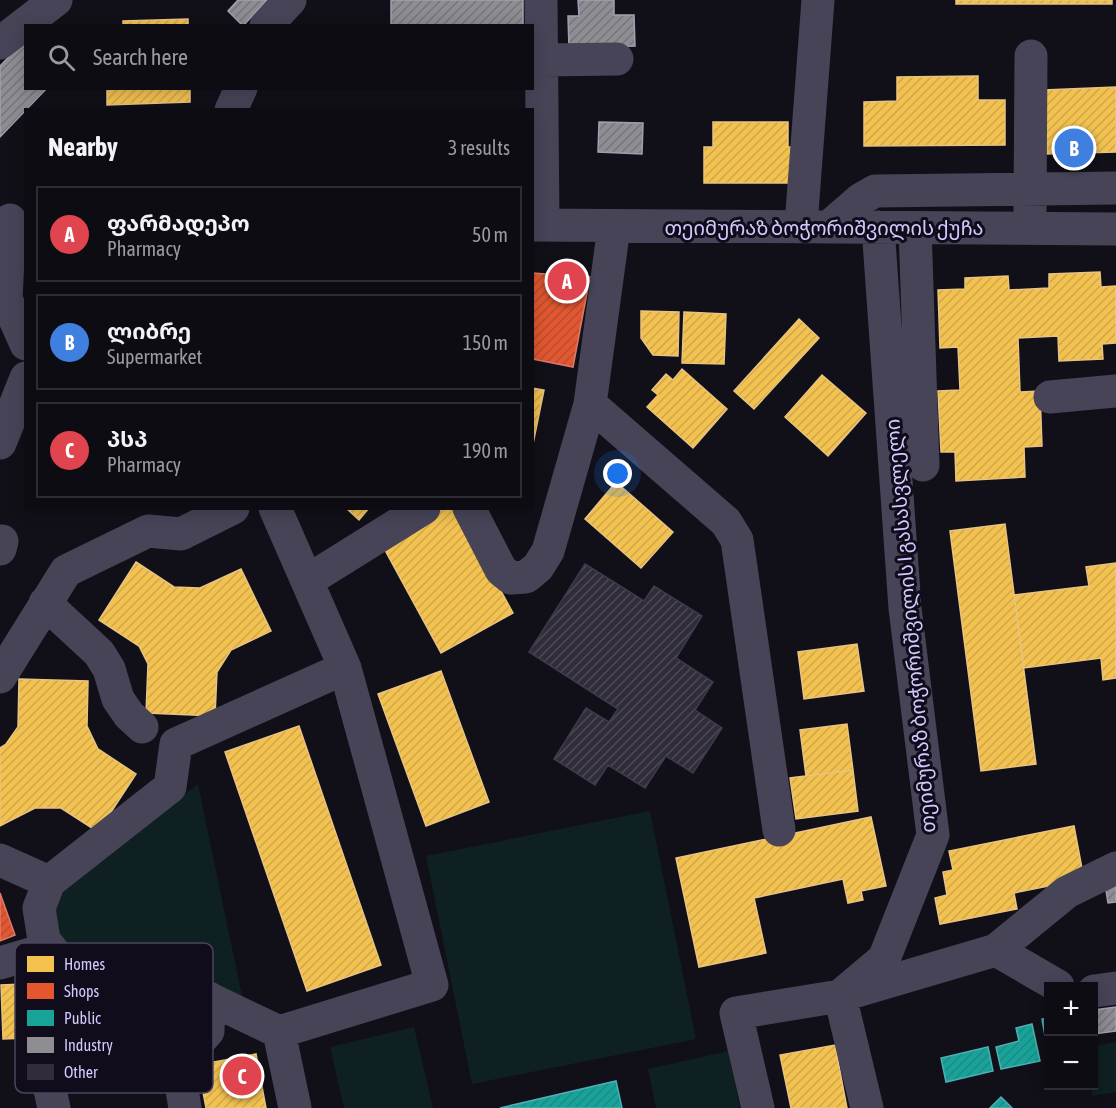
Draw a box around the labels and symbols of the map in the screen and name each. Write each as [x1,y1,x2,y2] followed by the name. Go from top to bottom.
[1054,126,1094,170] pin: B
[664,216,984,241] street label: თეიმურაზ ბოჭორიშვილის ქუჩა
[548,258,586,304] pin: A
[880,418,942,834] street label: თეიმურაზ ბოჭორიშვილის I გასასვლელი
[603,459,632,488] your location
[15,943,213,1093] legend
[64,955,106,973] text: Homes
[64,982,100,1001] text: Shops
[64,1009,101,1027] text: Public
[64,1036,113,1055] text: Industry
[222,1054,262,1098] pin: C
[64,1063,98,1081] text: Other

